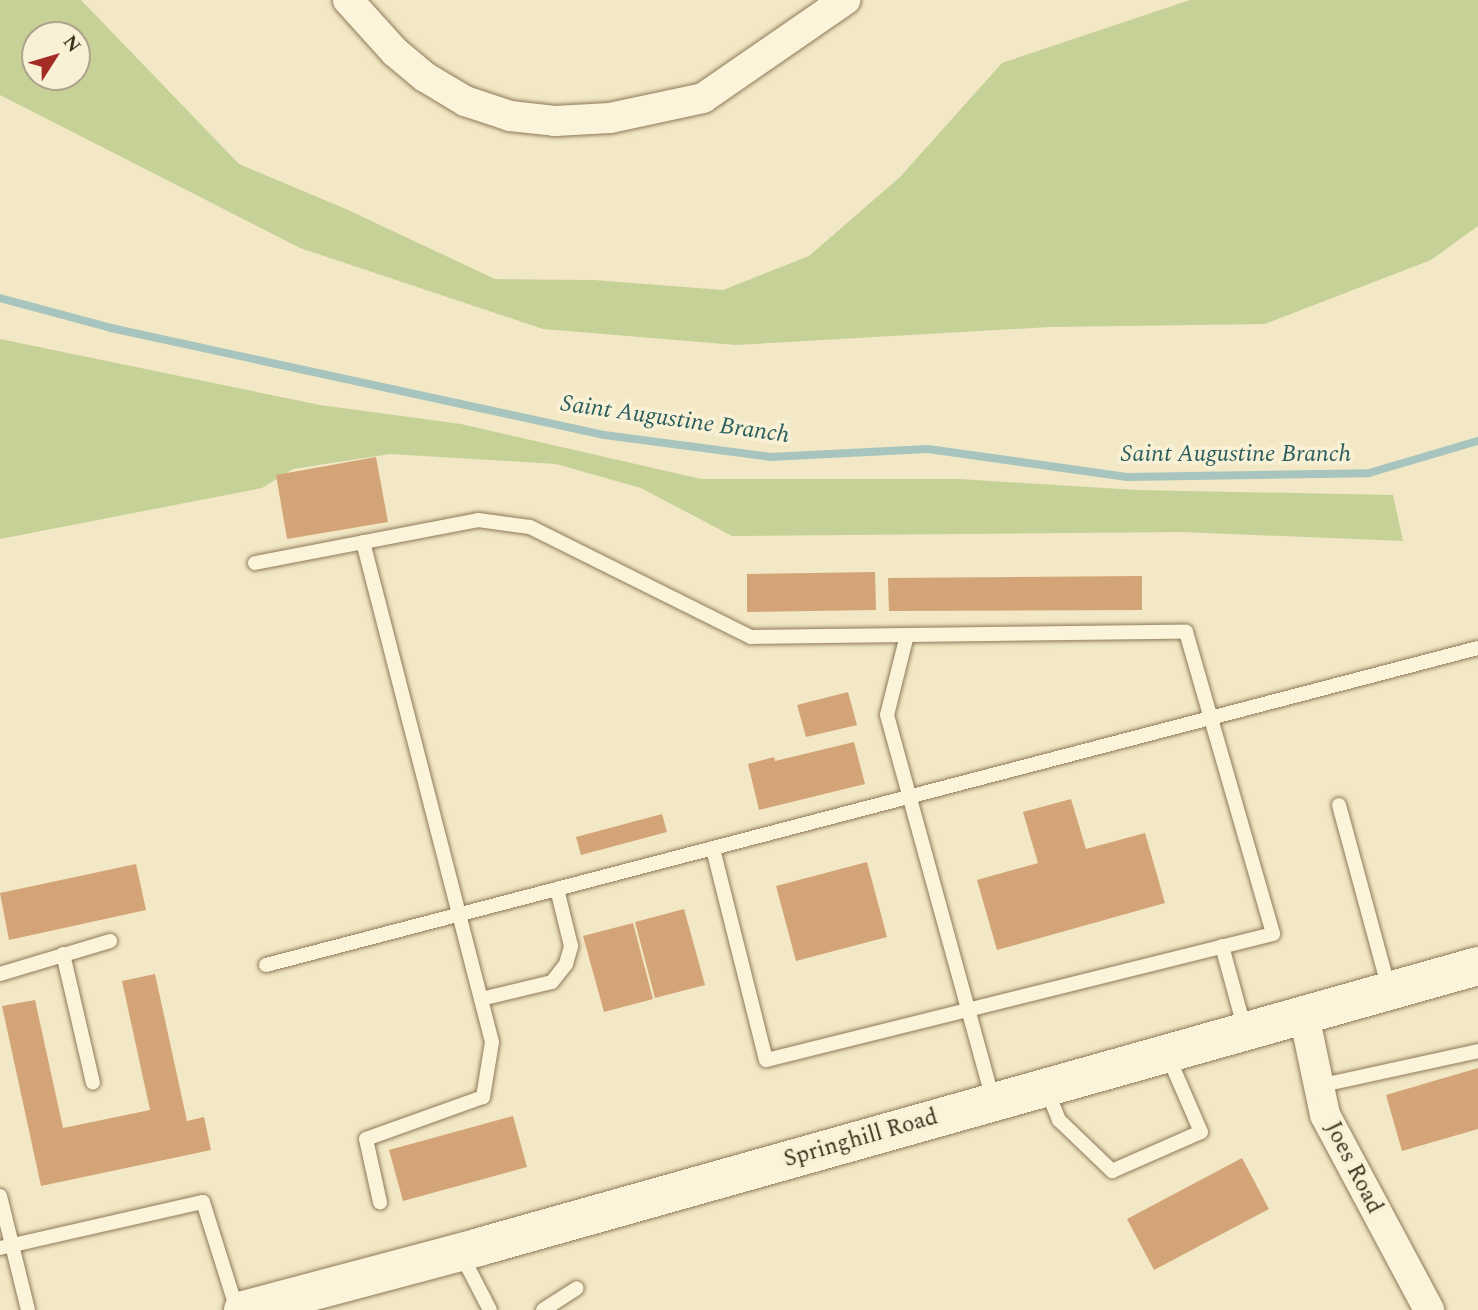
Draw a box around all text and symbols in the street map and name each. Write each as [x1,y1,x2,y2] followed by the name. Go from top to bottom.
[21,21,91,91] north arrow
[55,29,88,59] text: N
[559,390,791,450] water label: Saint Augustine Branch
[1121,441,1351,469] water label: Saint Augustine Branch
[781,1104,941,1174] street label: Springhill Road
[1318,1117,1388,1219] street label: Joes Road

